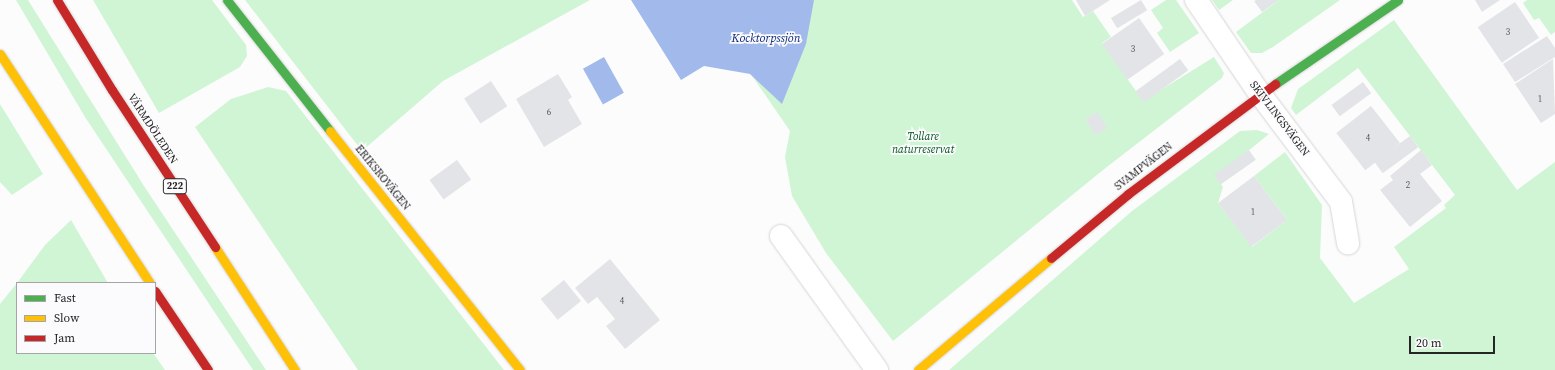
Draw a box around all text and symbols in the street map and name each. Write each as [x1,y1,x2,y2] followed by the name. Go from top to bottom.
[1506,27,1510,37] house number: 3
[732,32,800,46] water label: Kocktorpssjön
[1131,44,1135,54] house number: 3
[1246,79,1312,159] street label: SKIVLINGSVÄGEN
[124,91,180,167] street label: VÄRMDÖLEDEN
[1538,94,1542,104] house number: 1
[547,107,551,117] house number: 6
[892,131,954,157] park label: Tollare naturreservat
[1366,133,1370,143] house number: 4
[1112,140,1176,194] street label: SVAMPVÄGEN
[352,143,412,213] street label: ERIKSROVÄGEN
[162,178,188,194] road number: 222
[1406,180,1410,190] house number: 2
[1251,207,1255,217] house number: 1
[16,282,156,354] legend
[54,290,76,306] text: Fast
[620,296,624,306] house number: 4
[54,310,79,326] text: Slow
[1411,328,1497,354] scale bar
[54,330,75,346] text: Jam
[1416,335,1442,351] text: 20 m

